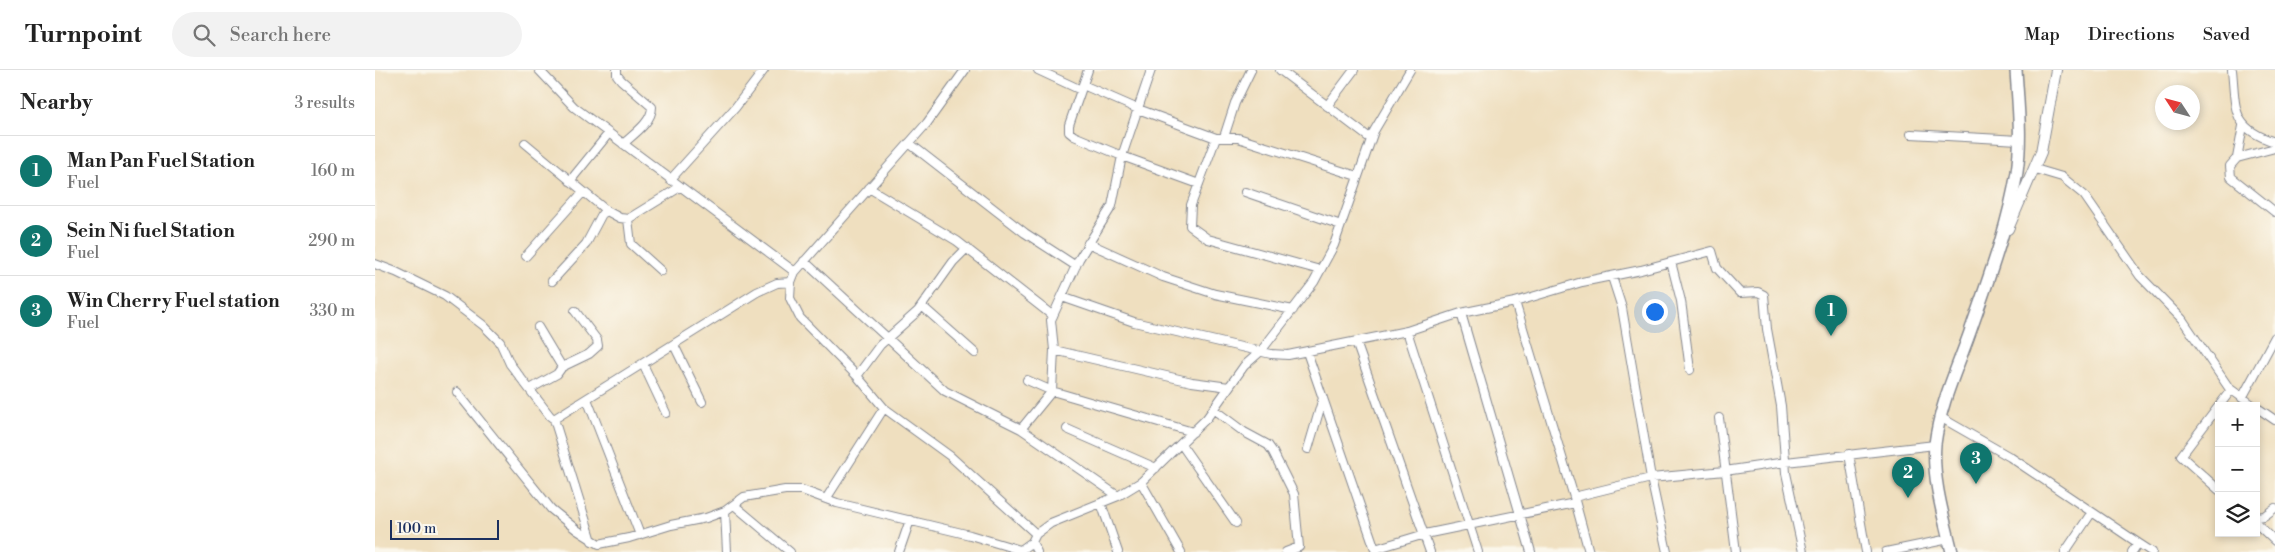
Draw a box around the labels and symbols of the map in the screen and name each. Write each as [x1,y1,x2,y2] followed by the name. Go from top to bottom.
[2155,85,2200,130] north arrow
[1815,295,1847,336] pin: 1
[1642,299,1668,325] your location
[1960,443,1992,484] pin: 3
[1892,457,1924,498] pin: 2
[390,517,499,540] scale bar

